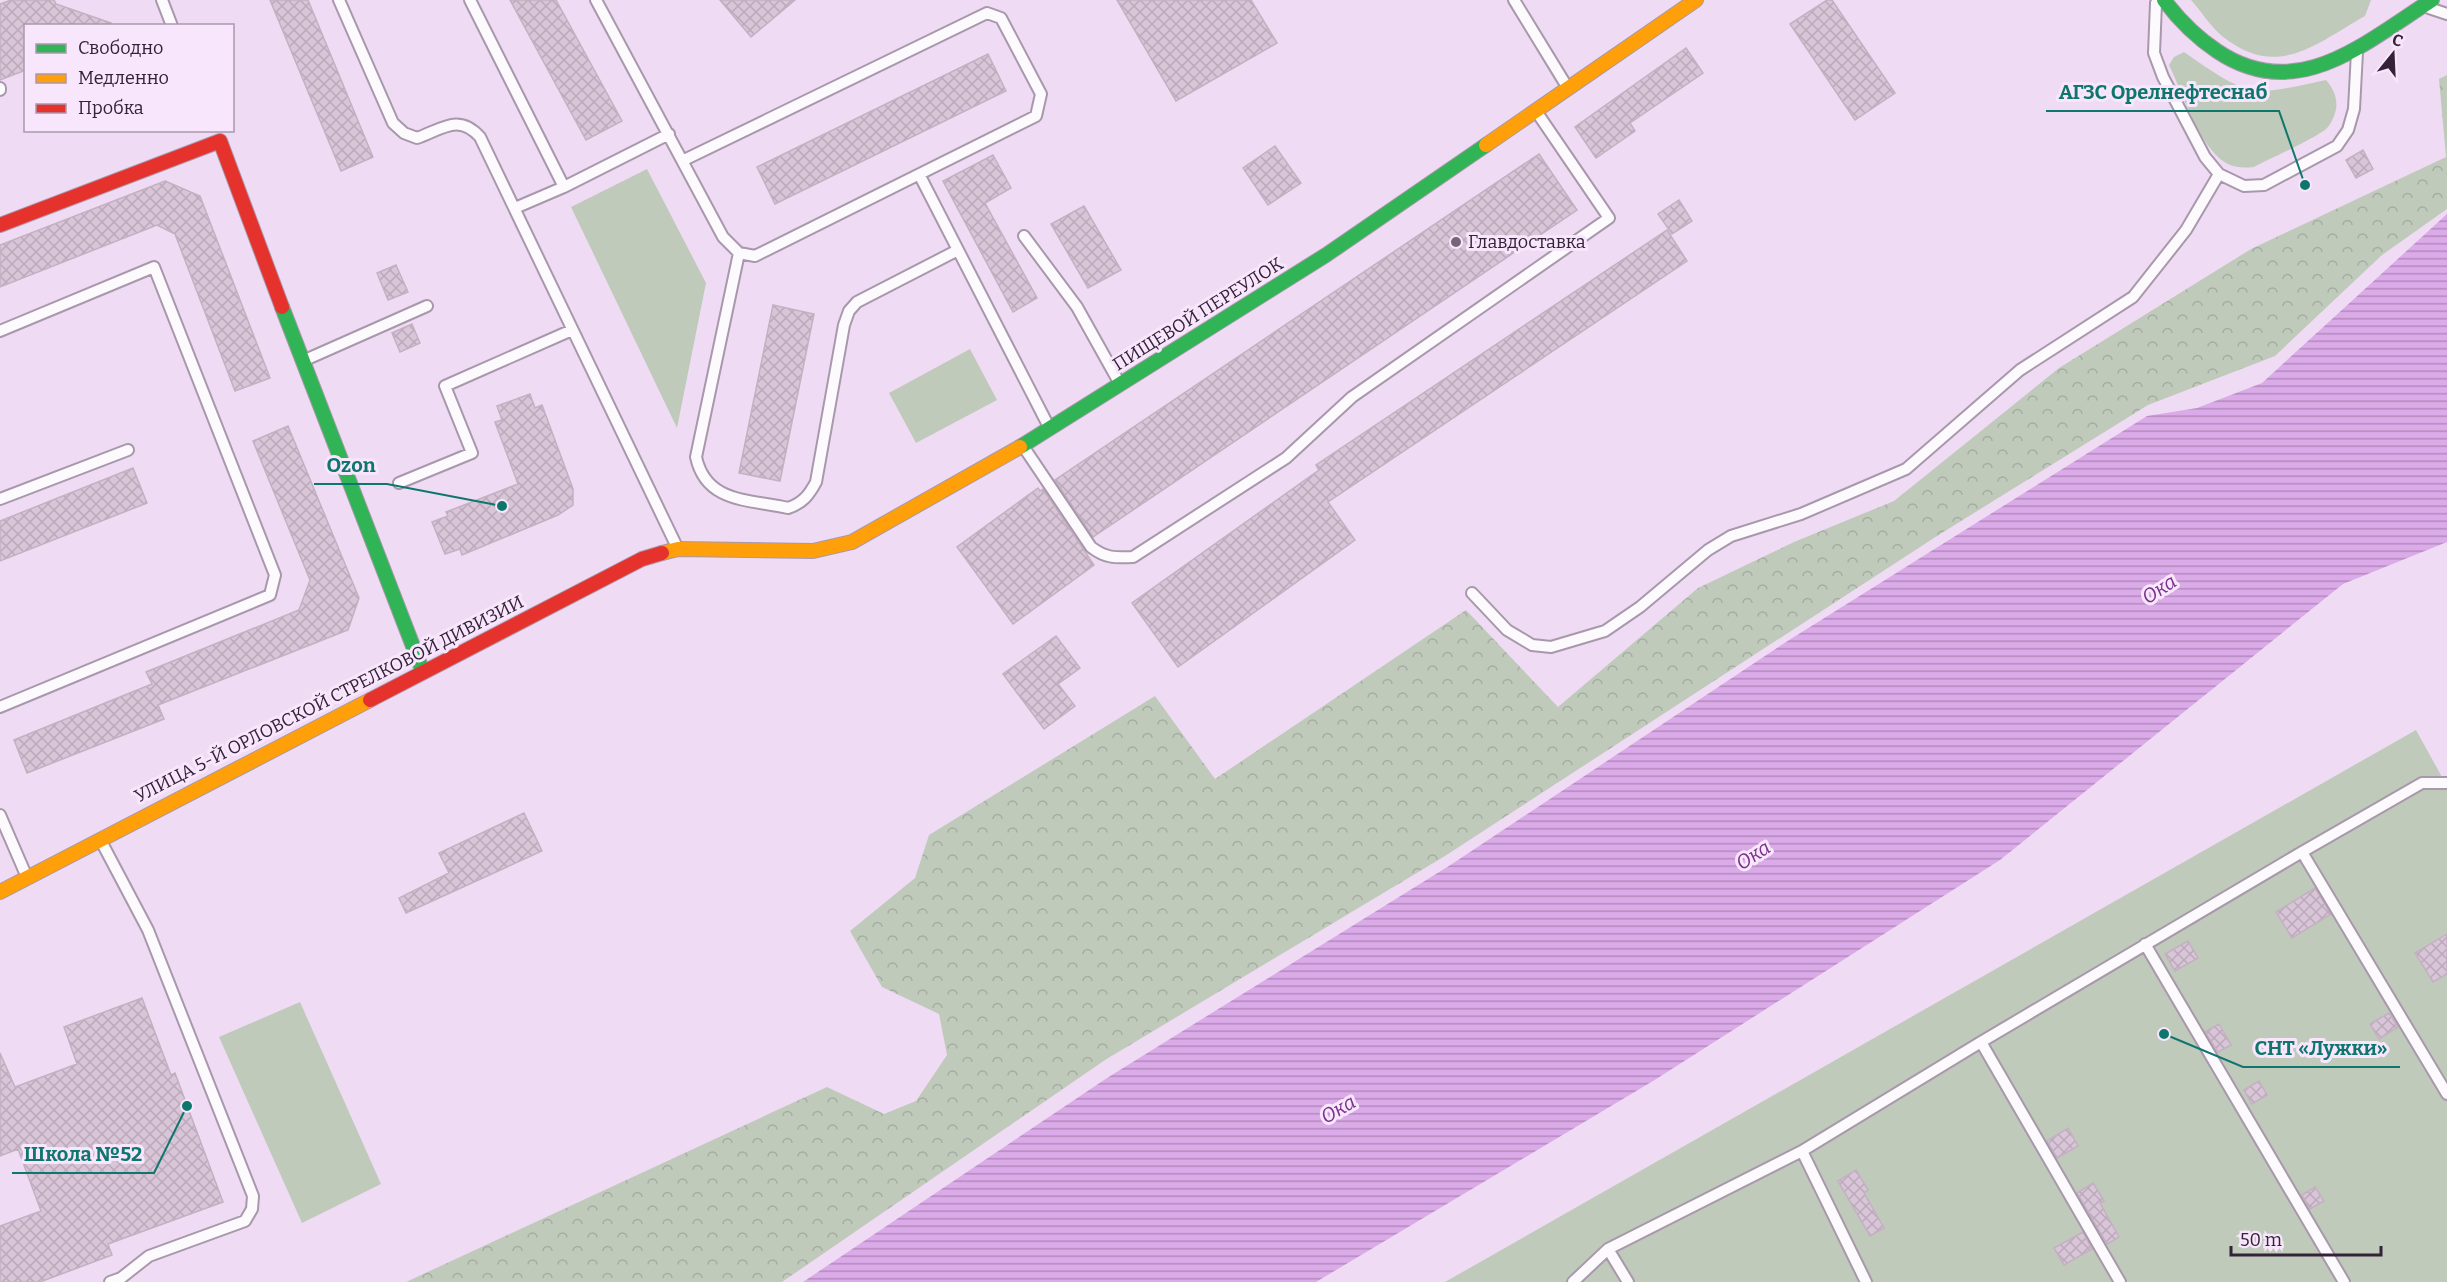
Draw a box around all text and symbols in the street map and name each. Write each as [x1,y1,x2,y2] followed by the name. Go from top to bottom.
[24,24,234,132] legend
[2363,24,2423,84] north arrow
[2390,30,2405,51] text: С
[78,37,163,59] text: Свободно
[78,67,169,89] text: Медленно
[2046,73,2279,111] callout: АГЗС Орелнефтеснаб
[2059,80,2267,104] text: АГЗС Орелнефтеснаб
[78,97,144,119] text: Пробка
[1468,231,1586,253] place label: Главдоставка
[1449,235,1463,249] marker: Главдоставка
[1109,252,1287,375] street label: ПИЩЕВОЙ ПЕРЕУЛОК
[314,446,387,484] callout: Ozon
[326,453,376,477] text: Ozon
[2137,569,2181,609] water label: Ока
[131,591,527,807] street label: УЛИЦА 5-Й ОРЛОВСКОЙ СТРЕЛКОВОЙ ДИВИЗИИ
[1731,835,1775,875] water label: Ока
[2243,1029,2400,1067] callout: СНТ «Лужки»
[2254,1036,2388,1060] text: СНТ «Лужки»
[1316,1089,1360,1129] water label: Ока
[12,1135,154,1173] callout: Школа №52
[24,1142,142,1166] text: Школа №52
[2231,1219,2381,1257] scale bar
[2240,1229,2282,1251] text: 50 m

